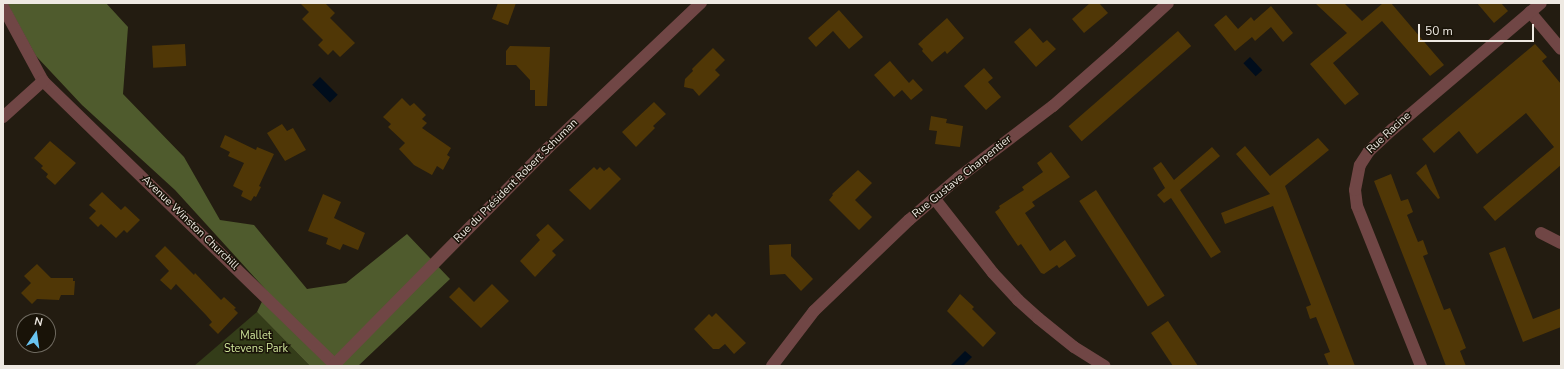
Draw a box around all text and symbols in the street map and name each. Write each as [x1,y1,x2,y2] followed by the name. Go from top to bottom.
[1420,16,1536,42] scale bar
[1425,23,1453,39] text: 50 m
[1364,109,1414,157] street label: Rue Racine
[451,116,581,246] street label: Rue du Président Robert Schuman
[910,133,1014,221] street label: Rue Gustave Charpentier
[139,173,241,273] street label: Avenue Winston Churchill
[16,313,56,353] north arrow
[33,314,44,330] text: N
[224,330,288,356] park label: Mallet Stevens Park

